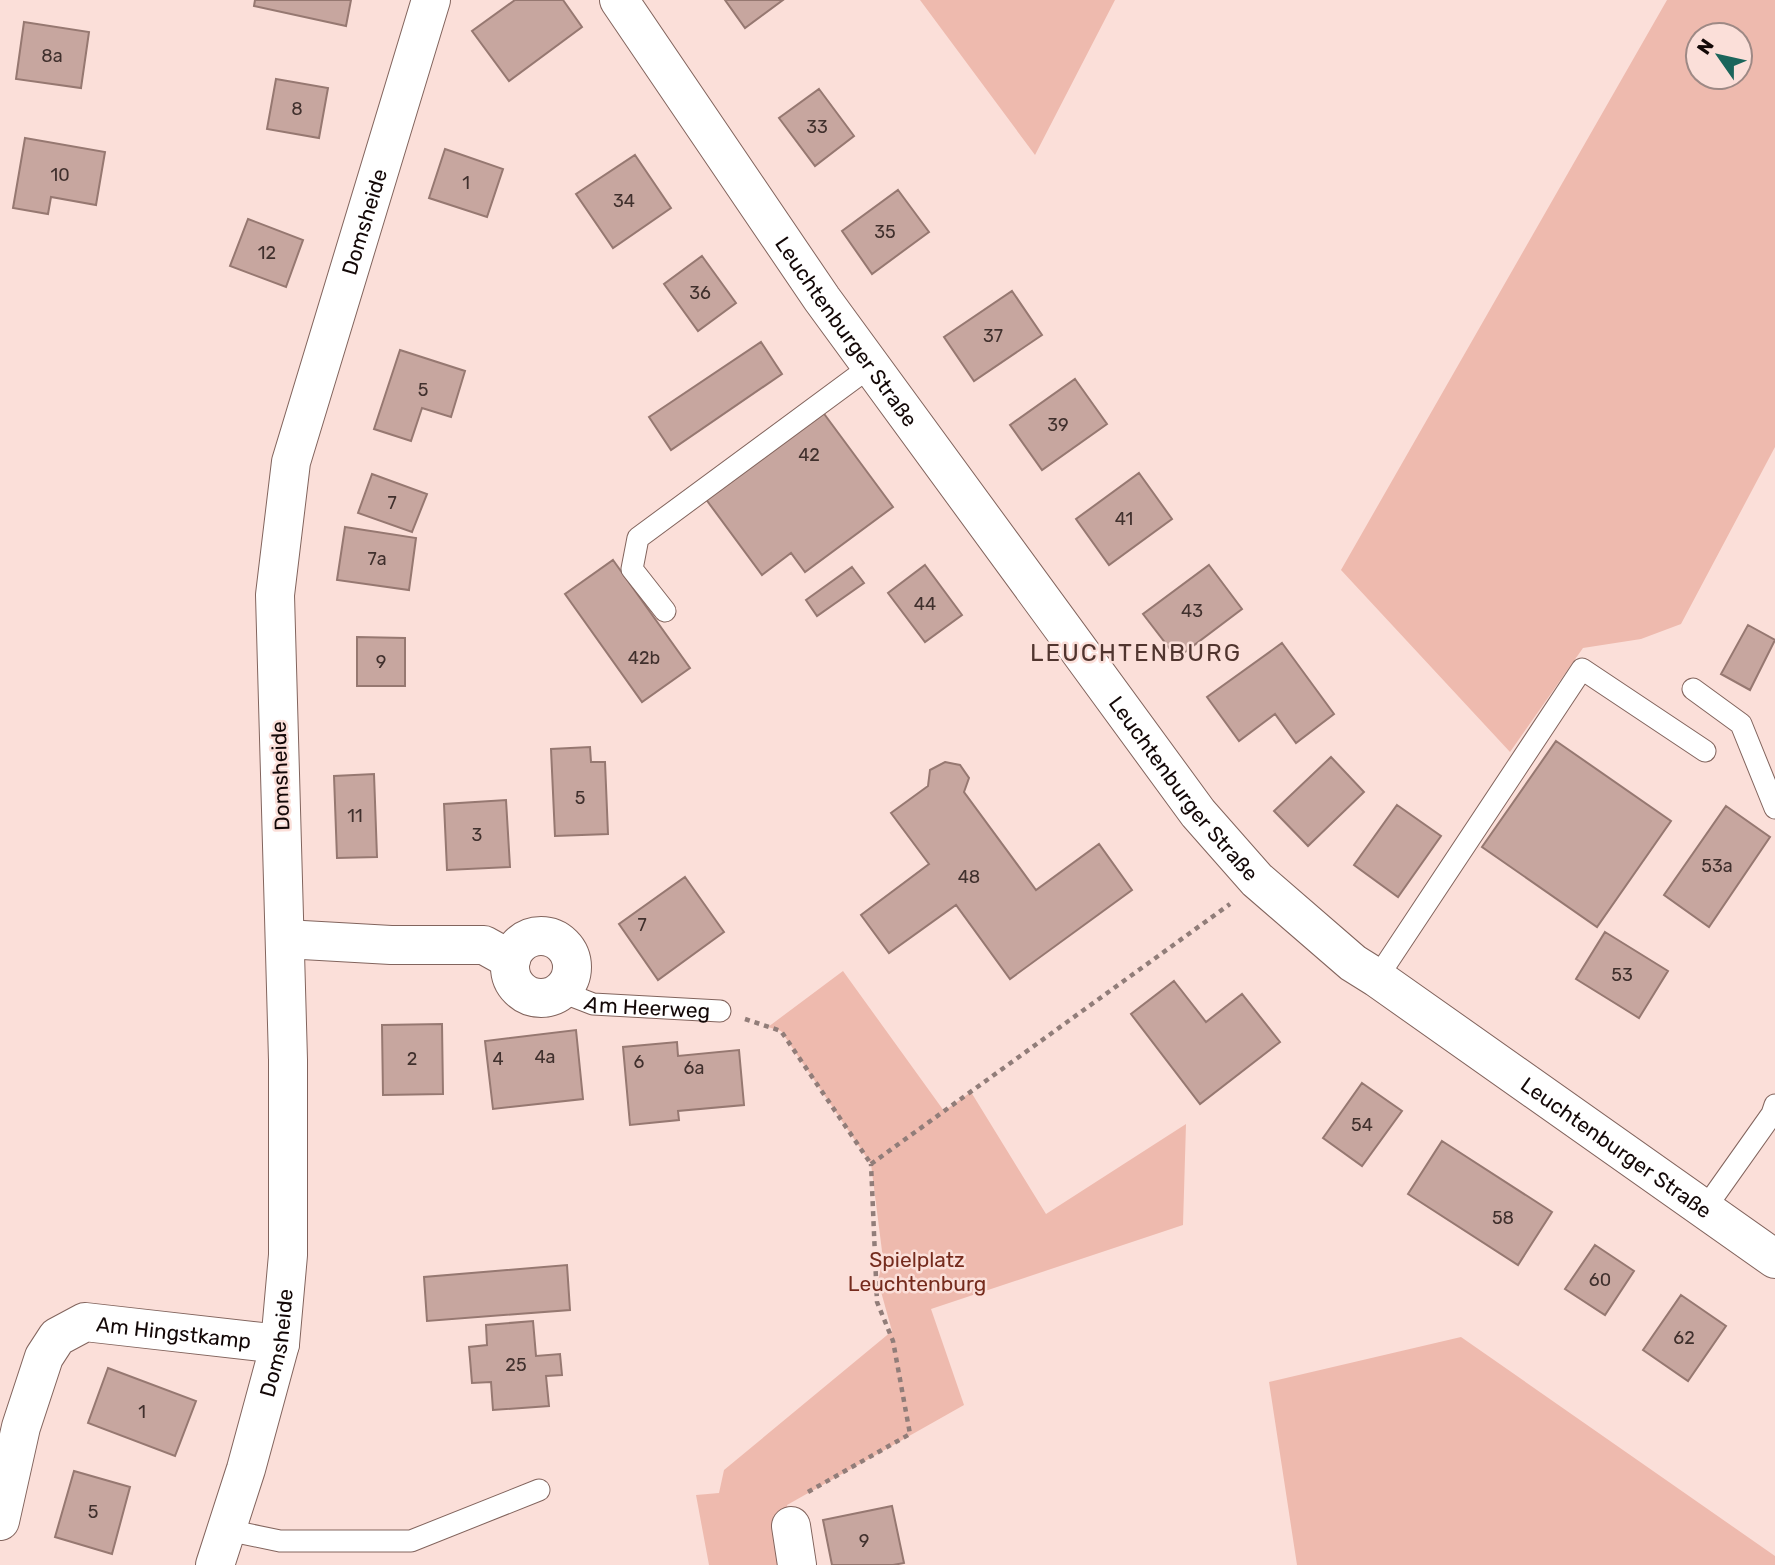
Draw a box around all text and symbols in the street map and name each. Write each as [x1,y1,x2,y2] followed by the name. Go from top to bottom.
[1684,21,1754,91] north arrow
[1692,35,1719,59] text: N
[41,45,63,67] house number: 8a
[291,98,303,120] house number: 8
[806,116,828,138] house number: 33
[50,164,70,186] house number: 10
[336,166,392,278] street label: Domsheide
[462,172,470,194] house number: 1
[613,190,635,212] house number: 34
[874,221,896,243] house number: 35
[771,231,923,431] street label: Leuchtenburger Straße
[258,242,276,264] house number: 12
[689,282,711,304] house number: 36
[983,325,1003,347] house number: 37
[418,379,428,401] house number: 5
[1047,414,1069,436] house number: 39
[798,444,820,466] house number: 42
[387,492,397,514] house number: 7
[1115,508,1133,530] house number: 41
[367,548,387,570] house number: 7a
[914,593,936,615] house number: 44
[1181,600,1203,622] house number: 43
[1030,639,1242,667] district label: LEUCHTENBURG
[628,647,660,669] house number: 42b
[376,651,386,673] house number: 9
[1104,691,1264,886] street label: Leuchtenburger Straße
[266,721,294,831] street label: Domsheide
[575,787,585,809] house number: 5
[347,805,363,827] house number: 11
[472,824,482,846] house number: 3
[1701,855,1733,877] house number: 53a
[958,866,980,888] house number: 48
[637,914,647,936] house number: 7
[1611,964,1633,986] house number: 53
[581,989,711,1023] street label: Am Heerweg
[534,1046,556,1068] house number: 4a
[407,1048,417,1070] house number: 2
[492,1048,504,1070] house number: 4
[634,1051,645,1073] house number: 6
[684,1057,704,1079] house number: 6a
[1516,1071,1717,1223] street label: Leuchtenburger Straße
[1351,1114,1373,1136] house number: 54
[1492,1207,1514,1229] house number: 58
[848,1247,986,1296] park label: Spielplatz Leuchtenburg
[1589,1269,1611,1291] house number: 60
[254,1288,297,1400] street label: Domsheide
[95,1311,253,1353] street label: Am Hingstkamp
[1673,1327,1695,1349] house number: 62
[505,1354,527,1376] house number: 25
[138,1401,146,1423] house number: 1
[88,1501,98,1523] house number: 5
[859,1530,869,1552] house number: 9

